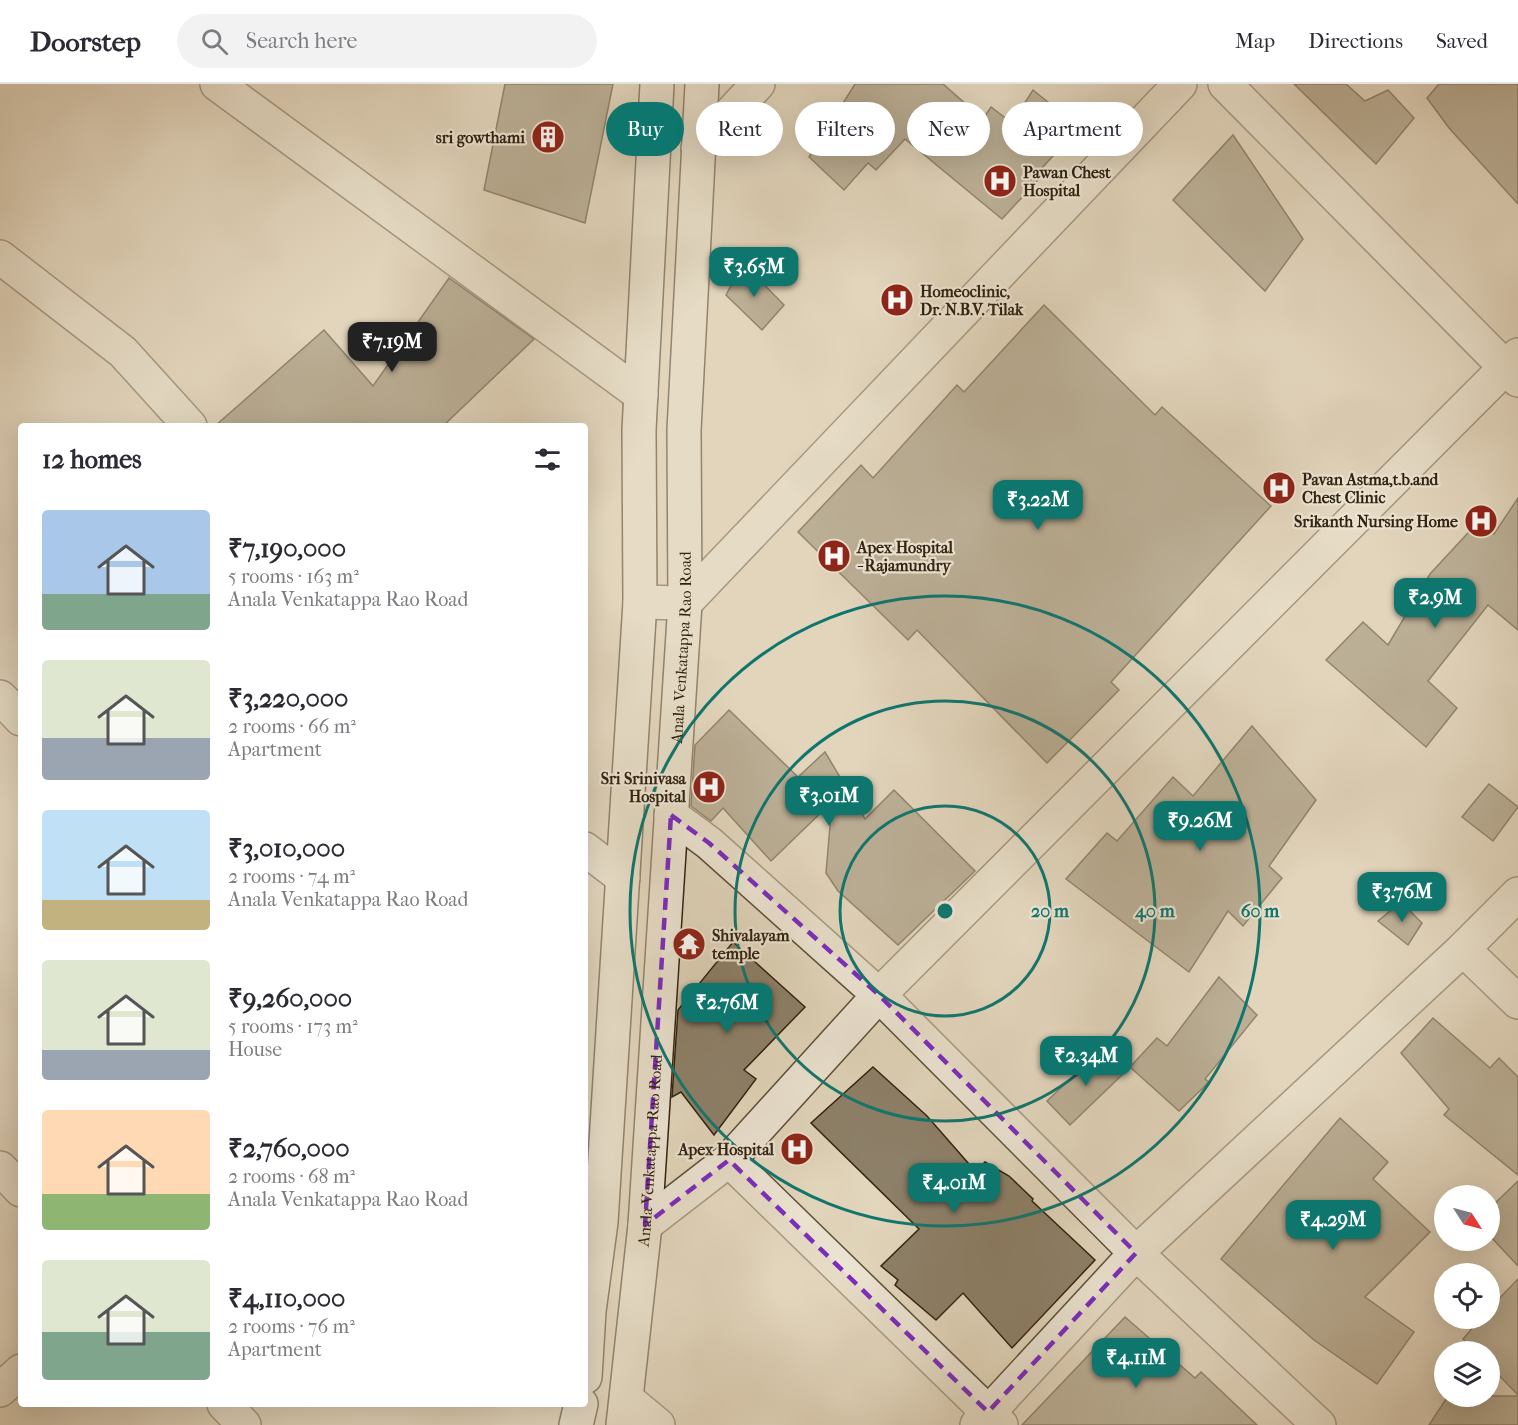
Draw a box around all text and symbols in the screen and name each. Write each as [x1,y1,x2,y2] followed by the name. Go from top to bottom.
[177,14,597,68] search box
[30,25,141,58] text: Doorstep
[198,25,231,58] icon: search
[246,28,357,54] text: Search here
[1235,29,1275,53] text: Map
[1308,29,1403,53] text: Directions
[1436,29,1488,53] text: Saved
[606,102,684,156] chip: Buy
[696,102,783,156] chip: Rent
[795,102,895,156] chip: Filters
[907,102,990,156] chip: New
[1002,102,1143,156] chip: Apartment
[530,119,566,155] building icon: sri gowthami
[436,128,525,148] place label: sri gowthami
[982,163,1018,199] hospital icon: Pawan Chest Hospital
[1023,163,1111,201] place label: Pawan Chest Hospital
[705,247,803,298] pin: ₹3.65M
[723,255,785,278] text: ₹3.65M
[879,282,915,318] hospital icon: Homeoclinic, Dr. N.B.V. Tilak
[920,282,1024,319] place label: Homeoclinic, Dr. N.B.V. Tilak
[343,322,441,373] pin: ₹7.19M
[362,330,422,353] text: ₹7.19M
[531,443,564,476] icon: filters
[42,444,142,475] text: 12 homes
[1261,470,1297,506] hospital icon: Pavan Astma,t.b.and Chest Clinic
[1302,470,1440,507] place label: Pavan Astma,t.b.and Chest Clinic
[989,480,1087,531] pin: ₹3.22M
[1007,488,1069,511] text: ₹3.22M
[1463,503,1499,539] hospital icon: Srikanth Nursing Home
[1294,512,1458,532] place label: Srikanth Nursing Home
[228,533,346,564] text: ₹7,190,000
[90,534,162,606] icon: home
[816,538,852,574] hospital icon: Apex Hospital - Rajamundry
[856,538,953,576] place label: Apex Hospital - Rajamundry
[667,551,695,745] street label: Anala Venkatappa Rao Road
[228,565,359,588] text: 5 rooms · 163 m²
[1393,578,1477,629] pin: ₹2.9M
[1408,586,1462,609] text: ₹2.9M
[228,588,468,611] text: Anala Venkatappa Rao Road
[228,683,348,714] text: ₹3,220,000
[90,684,162,756] icon: home
[228,715,356,738] text: 2 rooms · 66 m²
[228,738,322,761] text: Apartment
[601,769,687,807] place label: Sri Srinivasa Hospital
[691,769,727,805] hospital icon: Sri Srinivasa Hospital
[780,776,878,827] pin: ₹3.01M
[799,784,859,807] text: ₹3.01M
[1151,801,1249,852] pin: ₹9.26M
[1167,809,1233,832] text: ₹9.26M
[228,833,345,864] text: ₹3,010,000
[90,834,162,906] icon: home
[228,865,355,888] text: 2 rooms · 74 m²
[1353,872,1451,923] pin: ₹3.76M
[1371,880,1433,903] text: ₹3.76M
[228,888,468,911] text: Anala Venkatappa Rao Road
[935,901,955,921] centre of rings
[1031,901,1070,922] text: 20 m
[1134,901,1176,922] text: 40 m
[1241,901,1280,922] text: 60 m
[671,926,707,962] temple icon: Shivalayam temple
[711,926,790,964] place label: Shivalayam temple
[228,983,352,1014] text: ₹9,260,000
[678,983,776,1034] pin: ₹2.76M
[90,984,162,1056] icon: home
[695,991,759,1014] text: ₹2.76M
[228,1015,358,1038] text: 5 rooms · 173 m²
[1037,1036,1135,1087] pin: ₹2.34M
[228,1038,282,1061] text: House
[1054,1044,1118,1067] text: ₹2.34M
[634,1053,666,1248] street label: Anala Venkatappa Rao Road
[779,1131,815,1167] hospital icon: Apex Hospital
[228,1133,350,1164] text: ₹2,760,000
[90,1134,162,1206] icon: home
[677,1140,775,1160] place label: Apex Hospital
[905,1163,1003,1214] pin: ₹4.01M
[228,1165,355,1188] text: 2 rooms · 68 m²
[922,1171,986,1194] text: ₹4.01M
[1434,1185,1500,1251] north arrow
[1434,1185,1500,1407] map controls
[228,1188,468,1211] text: Anala Venkatappa Rao Road
[1284,1200,1382,1251] pin: ₹4.29M
[1300,1208,1366,1231] text: ₹4.29M
[1434,1263,1500,1329] button: locate
[228,1283,345,1314] text: ₹4,110,000
[90,1284,162,1356] icon: home
[228,1315,355,1338] text: 2 rooms · 76 m²
[228,1338,322,1361] text: Apartment
[1087,1338,1185,1389] pin: ₹4.11M
[1434,1341,1500,1407] button: layers
[1106,1346,1166,1369] text: ₹4.11M

